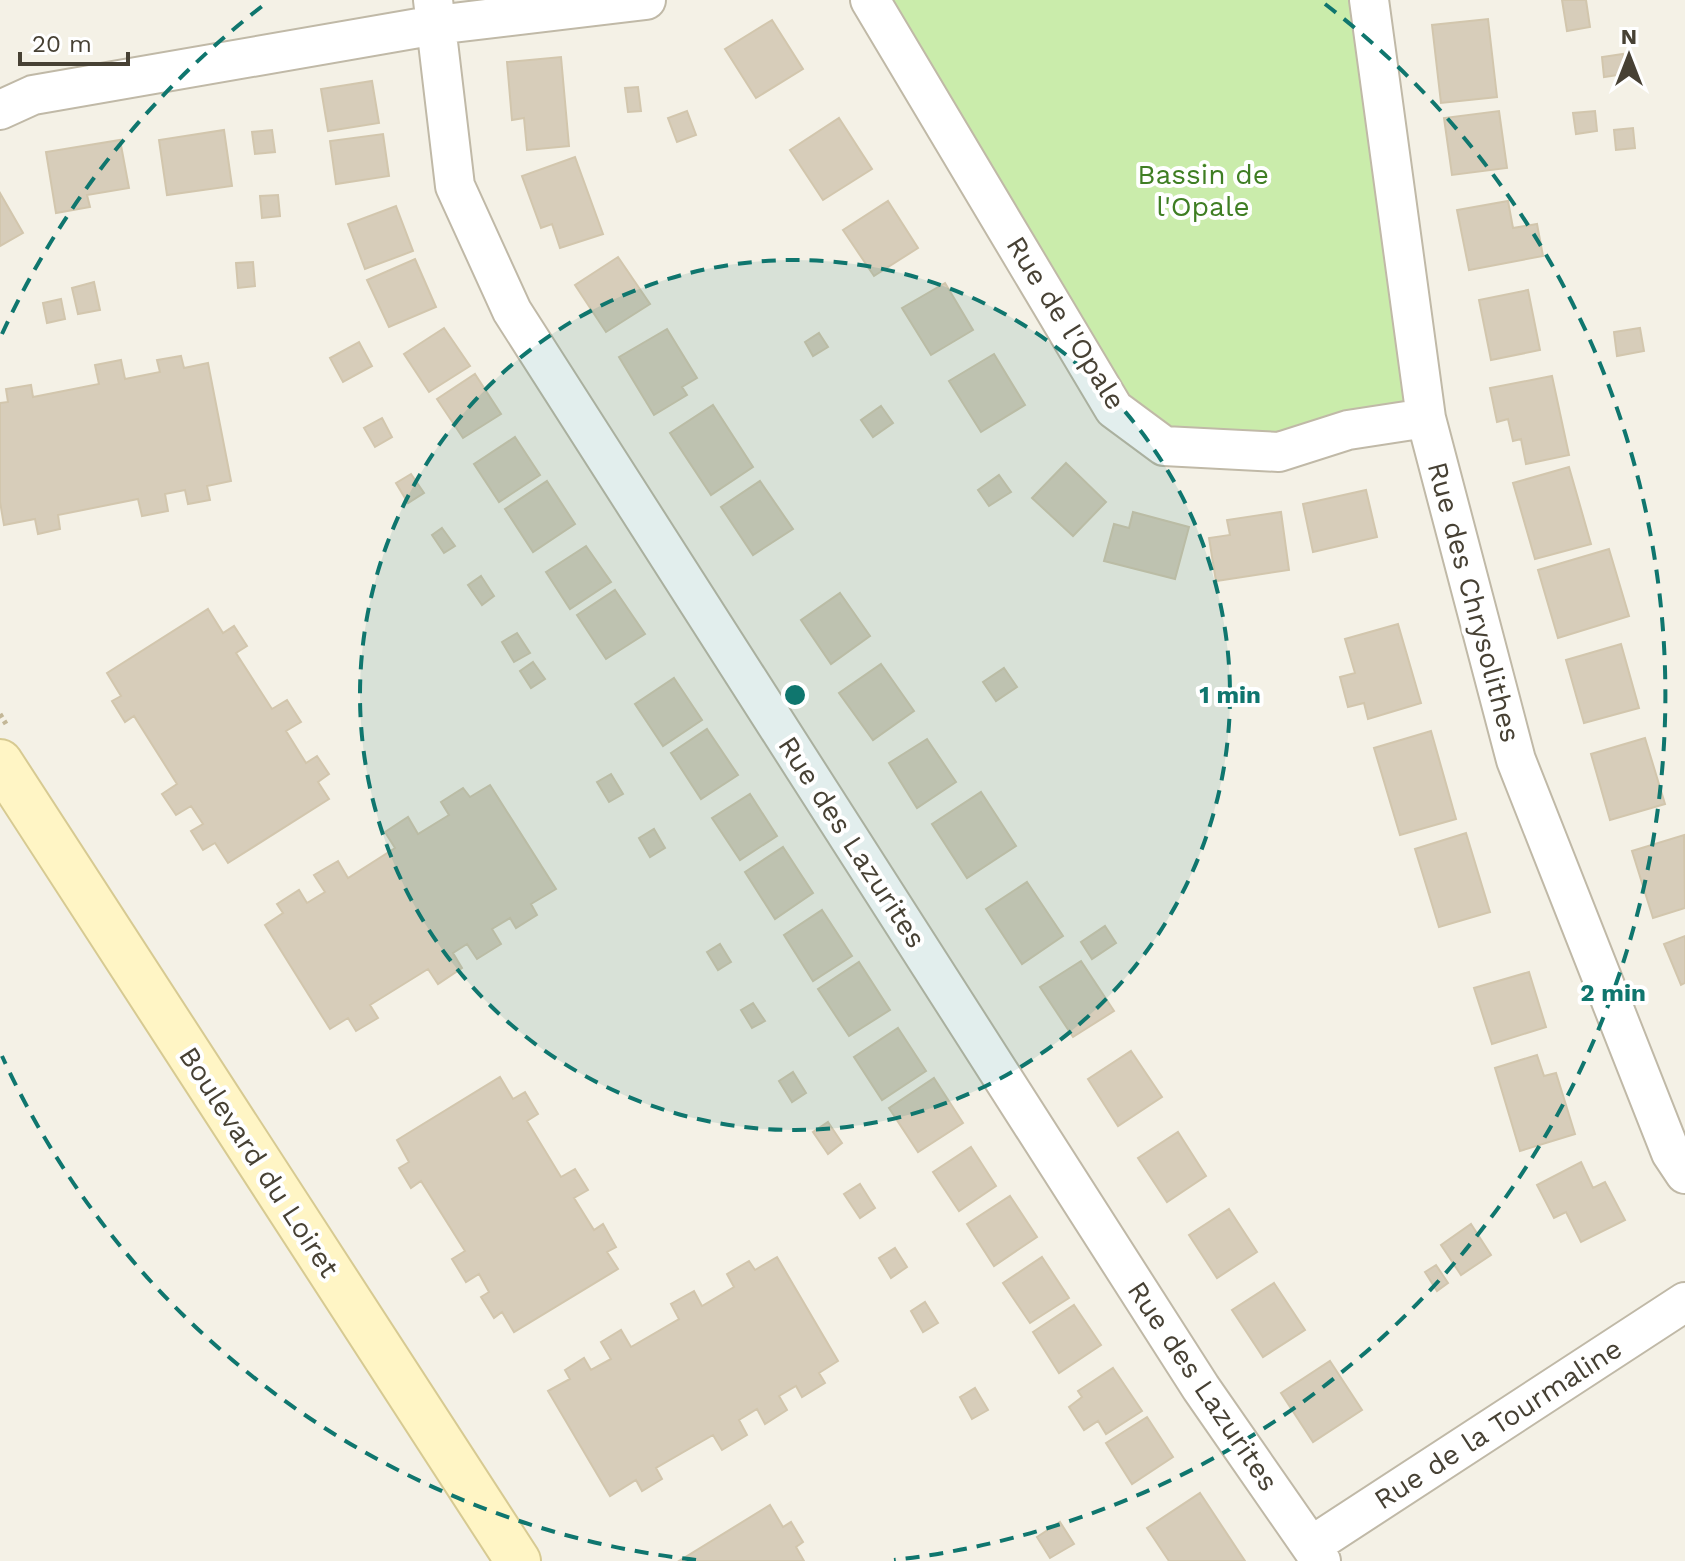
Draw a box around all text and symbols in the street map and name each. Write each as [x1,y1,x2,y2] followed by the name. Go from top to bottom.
[20,16,128,66] scale bar
[1589,16,1669,96] north arrow
[1621,24,1637,49] text: N
[32,30,92,58] text: 20 m
[1137,158,1269,223] park label: Bassin de l'Opale
[1000,230,1132,416] street label: Rue de l'Opale
[1421,458,1527,746] street label: Rue des Chrysolithes
[781,681,809,709] centre of rings
[1199,681,1261,709] text: 1 min
[771,730,933,954] street label: Rue des Lazurites
[1580,979,1646,1007] text: 2 min
[172,1041,346,1284] street label: Boulevard du Loiret
[1121,1275,1285,1497] street label: Rue des Lazurites
[1368,1332,1628,1516] street label: Rue de la Tourmaline

